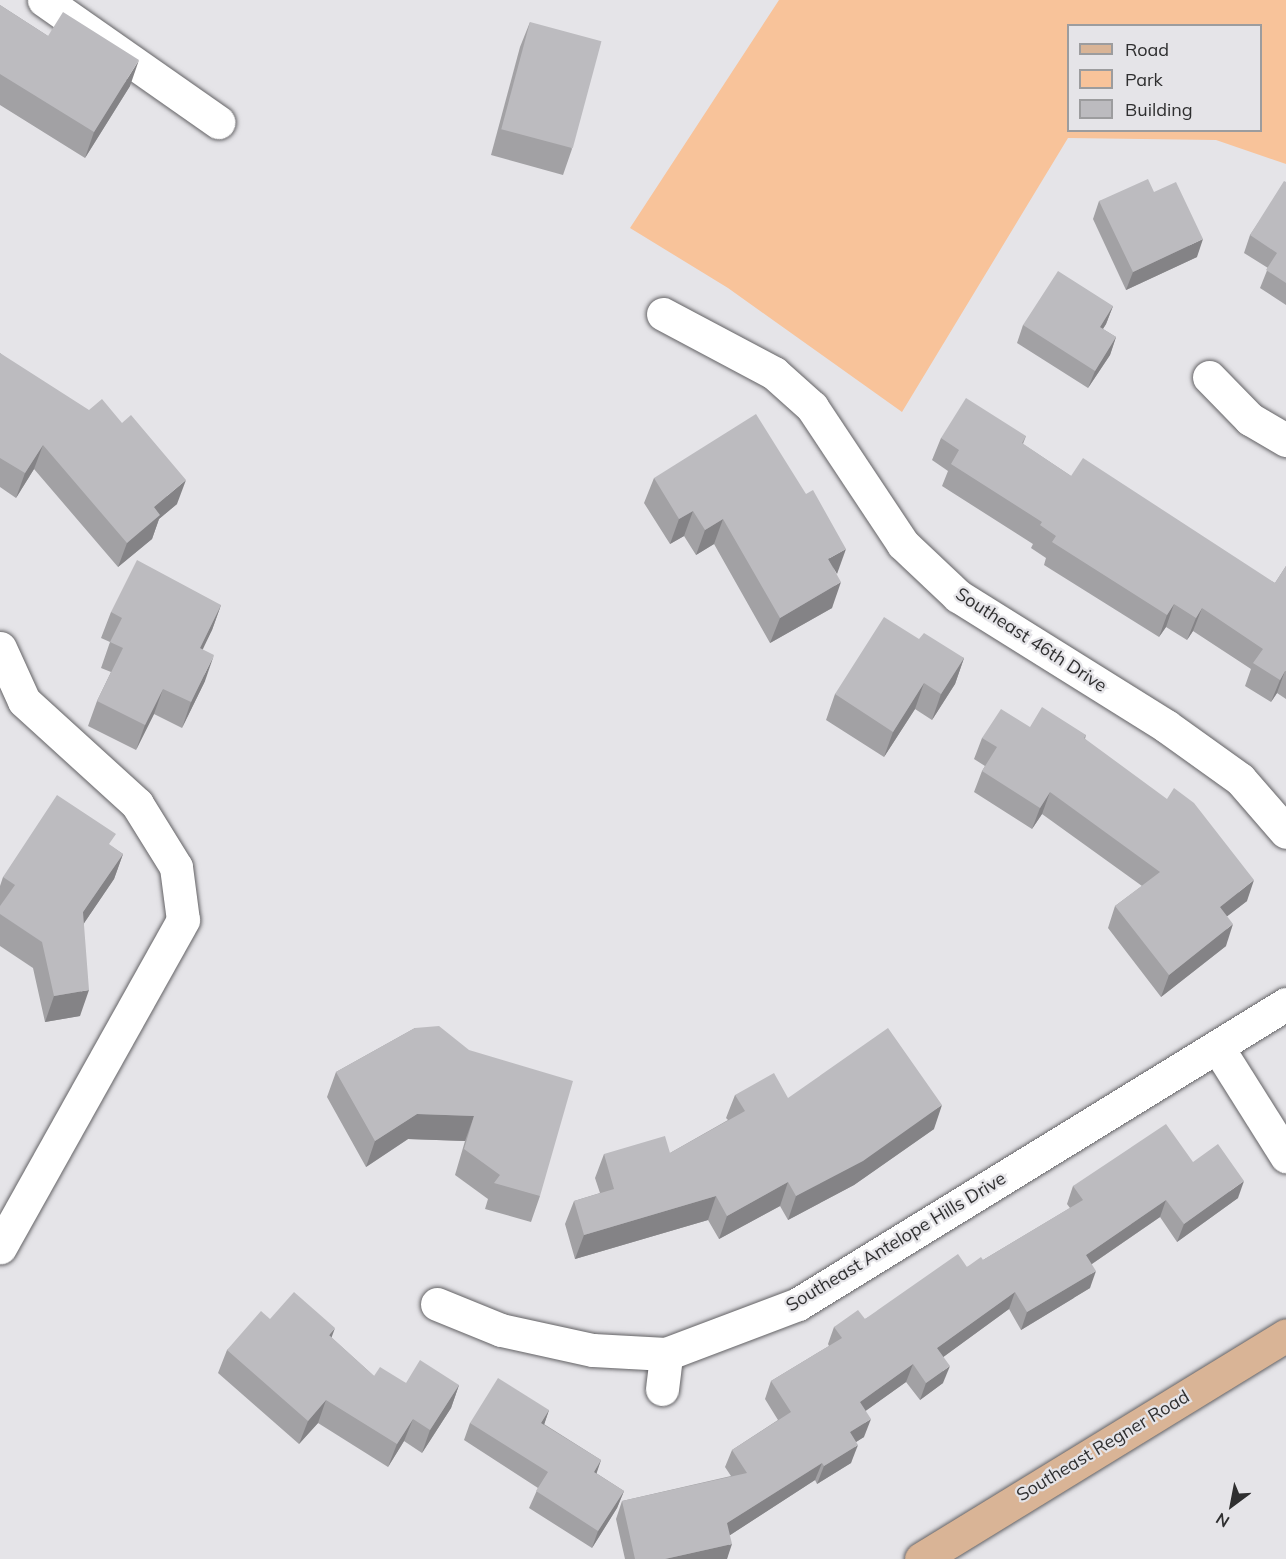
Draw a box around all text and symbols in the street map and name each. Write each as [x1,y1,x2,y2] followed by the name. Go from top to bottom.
[1067,24,1262,132] legend
[1125,38,1169,61] text: Road
[1125,68,1163,91] text: Park
[1125,98,1193,121] text: Building
[951,583,1111,697] street label: Southeast 46th Drive
[782,1168,1010,1316] street label: Southeast Antelope Hills Drive
[1013,1386,1193,1506] street label: Southeast Regner Road
[1202,1475,1262,1535] north arrow
[1212,1509,1233,1532] text: N

